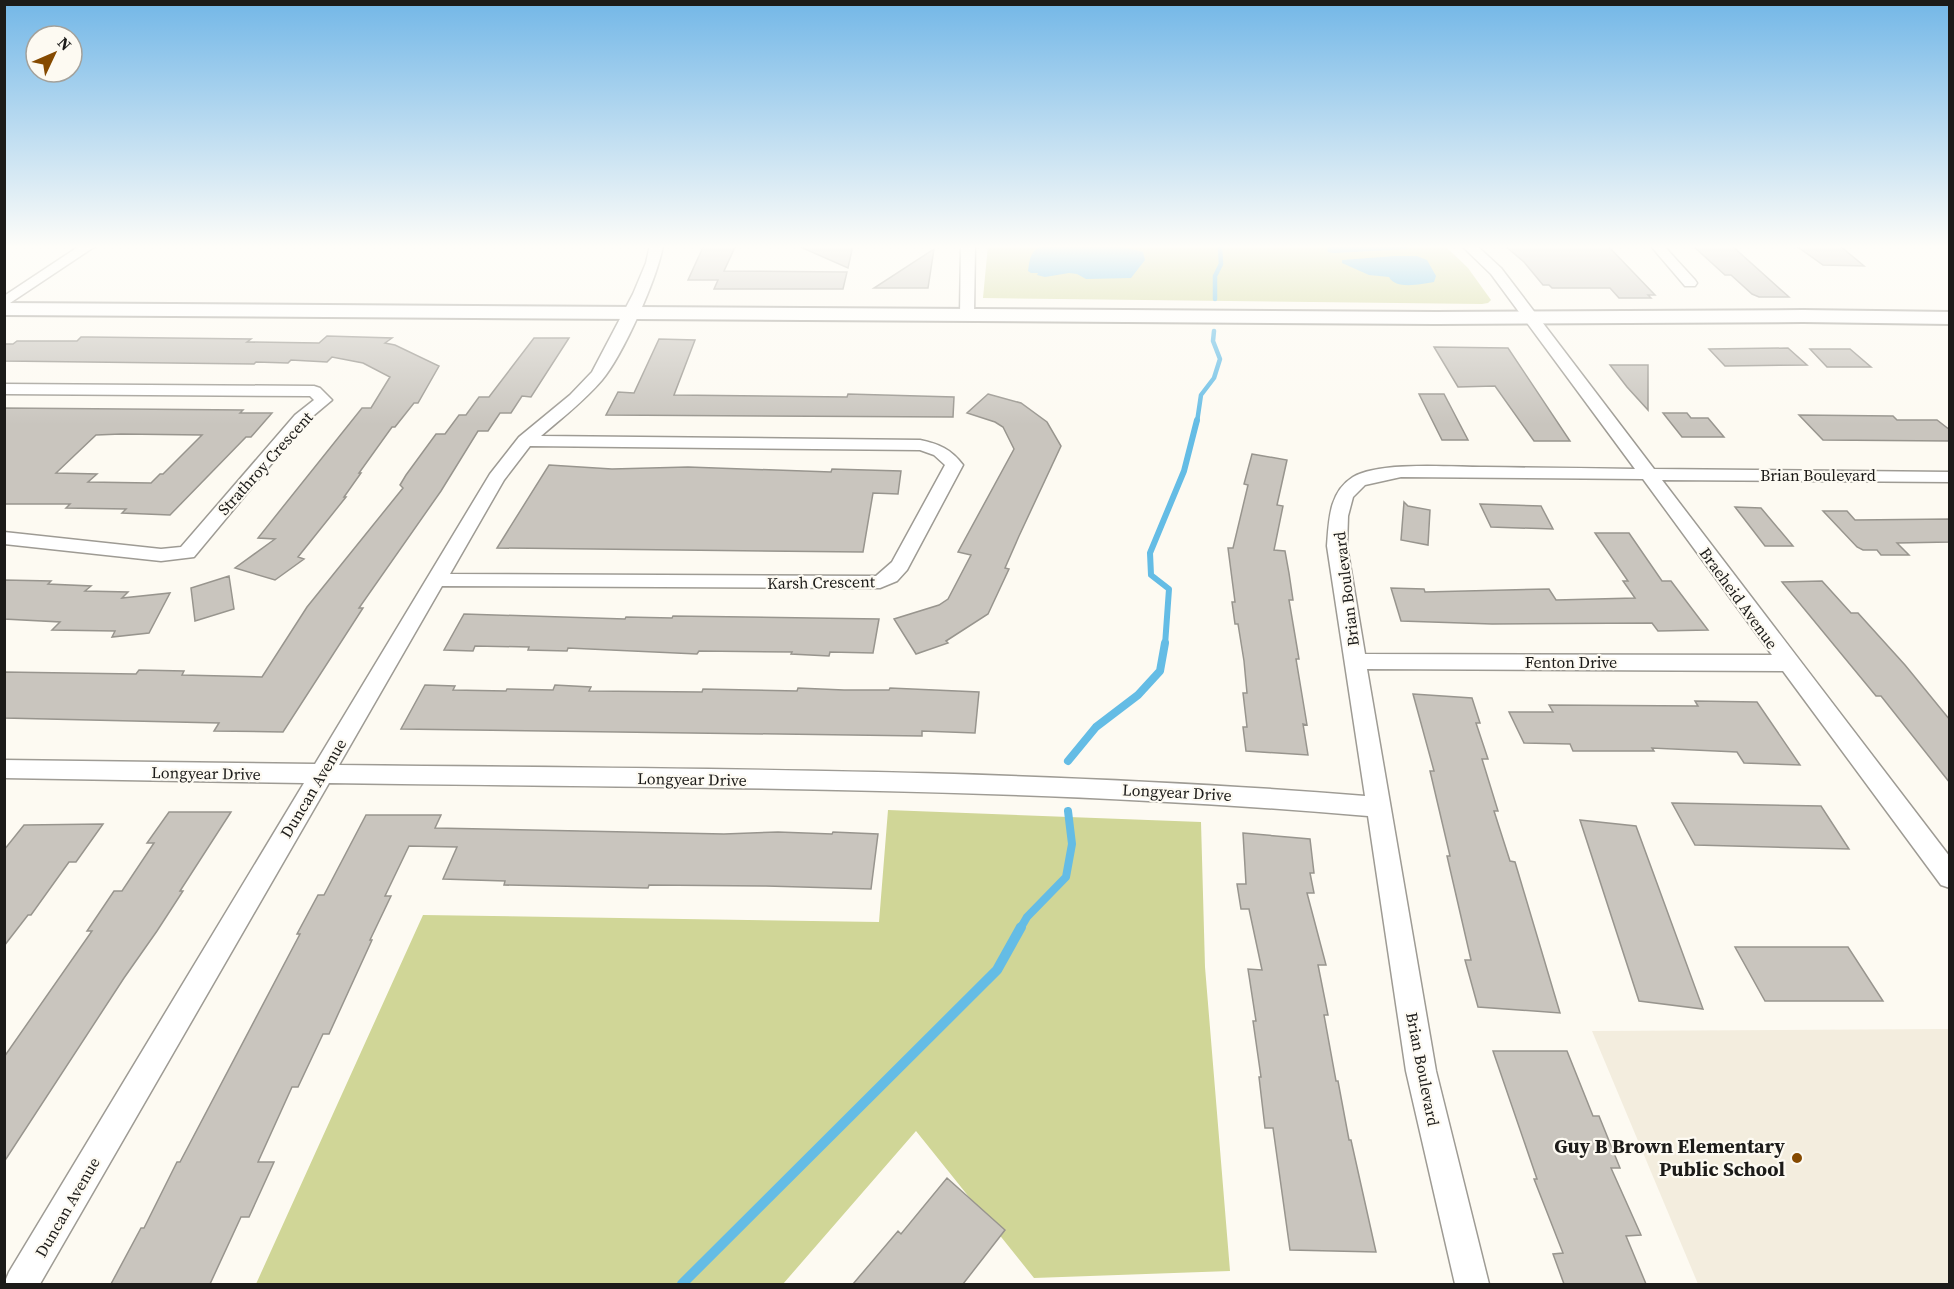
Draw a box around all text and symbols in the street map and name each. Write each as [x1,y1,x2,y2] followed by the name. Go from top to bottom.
[24,24,84,84] north arrow
[53,32,77,56] text: N
[212,406,318,520] street label: Strathroy Crescent
[1760,464,1876,486] street label: Brian Boulevard
[1328,530,1364,648] street label: Brian Boulevard
[1695,543,1783,653] street label: Braeheid Avenue
[767,570,876,594] street label: Karsh Crescent
[1525,651,1617,673] street label: Fenton Drive
[275,734,351,842] street label: Duncan Avenue
[151,761,261,785] street label: Longyear Drive
[637,767,747,791] street label: Longyear Drive
[1122,778,1232,806] street label: Longyear Drive
[1401,1010,1445,1128] street label: Brian Boulevard
[1554,1132,1785,1183] place label: Guy B Brown Elementary Public School
[1790,1151,1804,1165] marker: Guy B Brown Elementary Public School
[29,1153,105,1261] street label: Duncan Avenue

